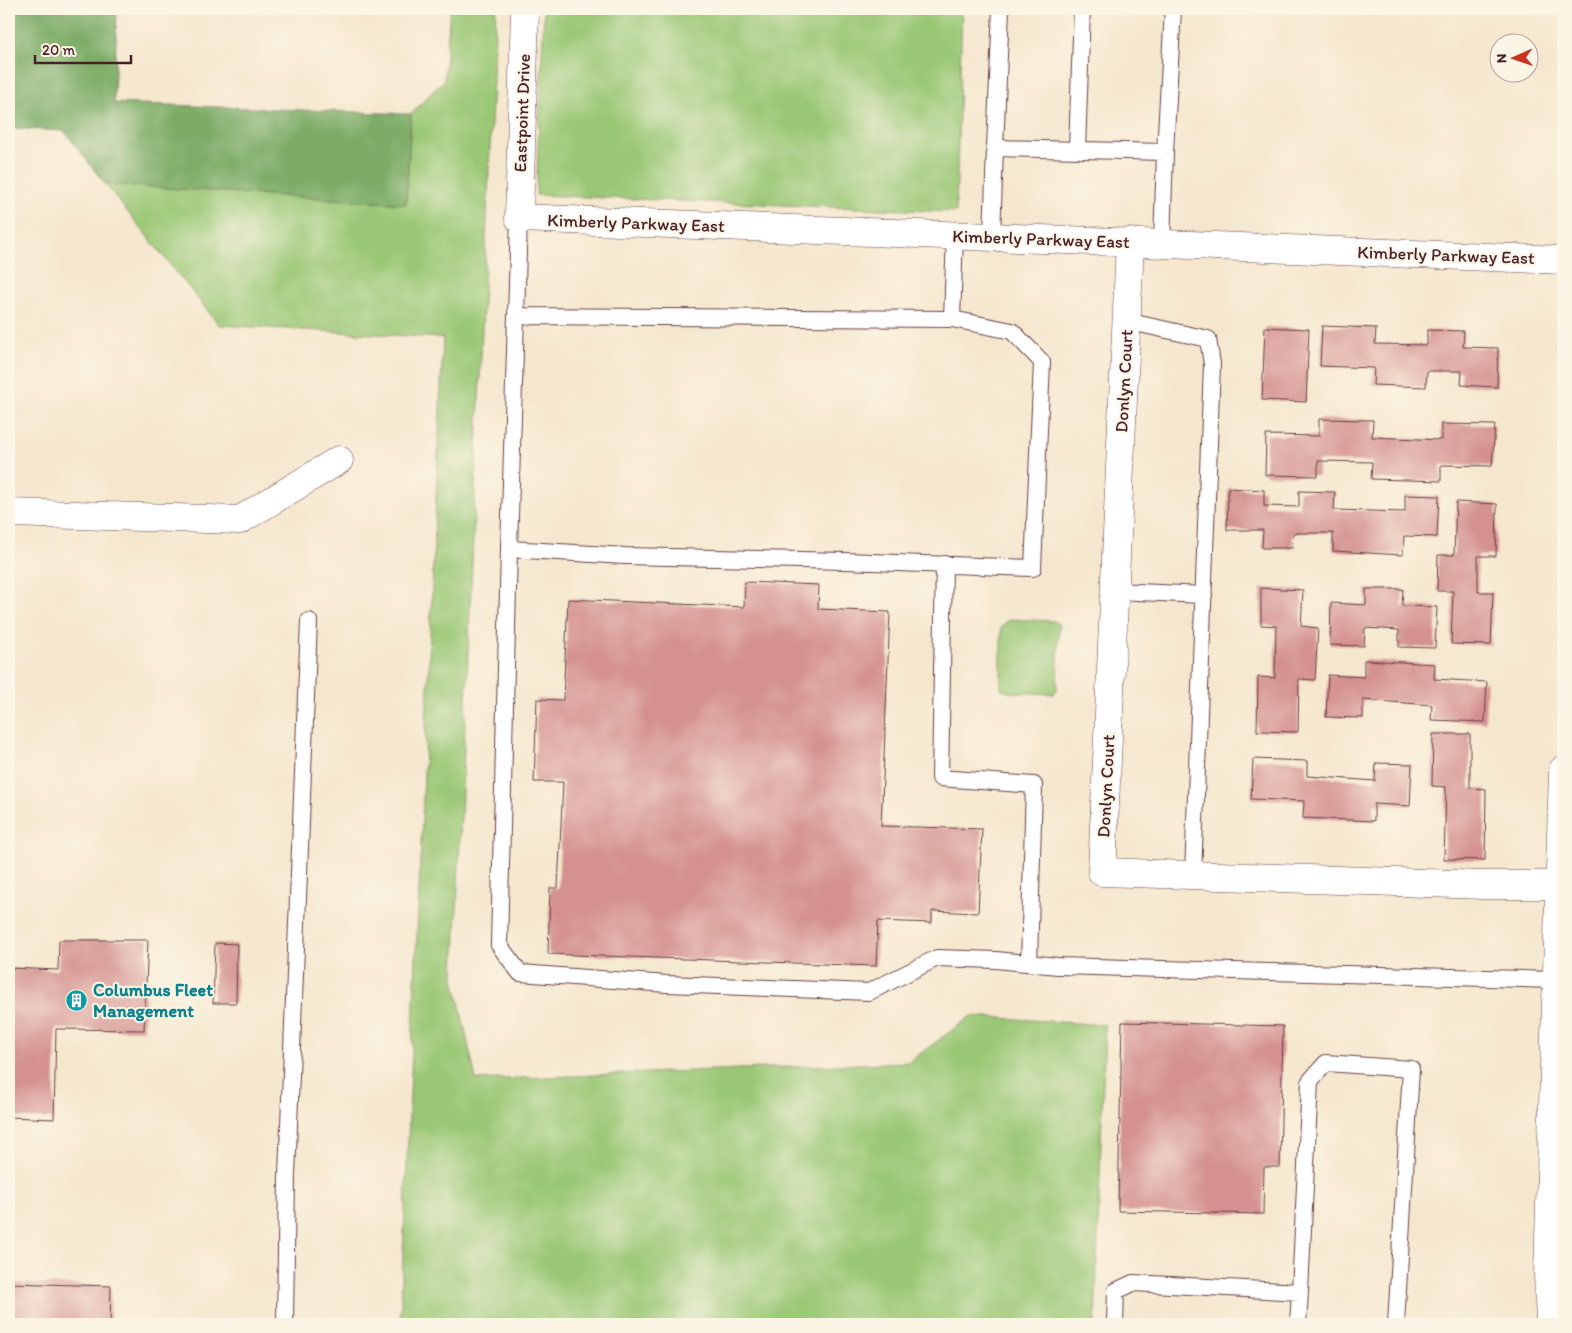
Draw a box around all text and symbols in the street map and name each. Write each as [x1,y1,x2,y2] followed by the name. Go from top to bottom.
[35,32,131,64] scale bar
[1490,32,1540,82] north arrow
[42,41,76,59] text: 20 m
[509,53,535,173] street label: Eastpoint Drive
[1493,53,1510,63] text: N
[547,209,725,237] street label: Kimberly Parkway East
[952,225,1130,253] street label: Kimberly Parkway East
[1357,241,1535,269] street label: Kimberly Parkway East
[1110,329,1138,433] street label: Donlyn Court
[1092,734,1120,838] street label: Donlyn Court
[93,979,213,1022] place label: Columbus Fleet Management
[65,988,89,1012] building icon: Columbus Fleet Management

